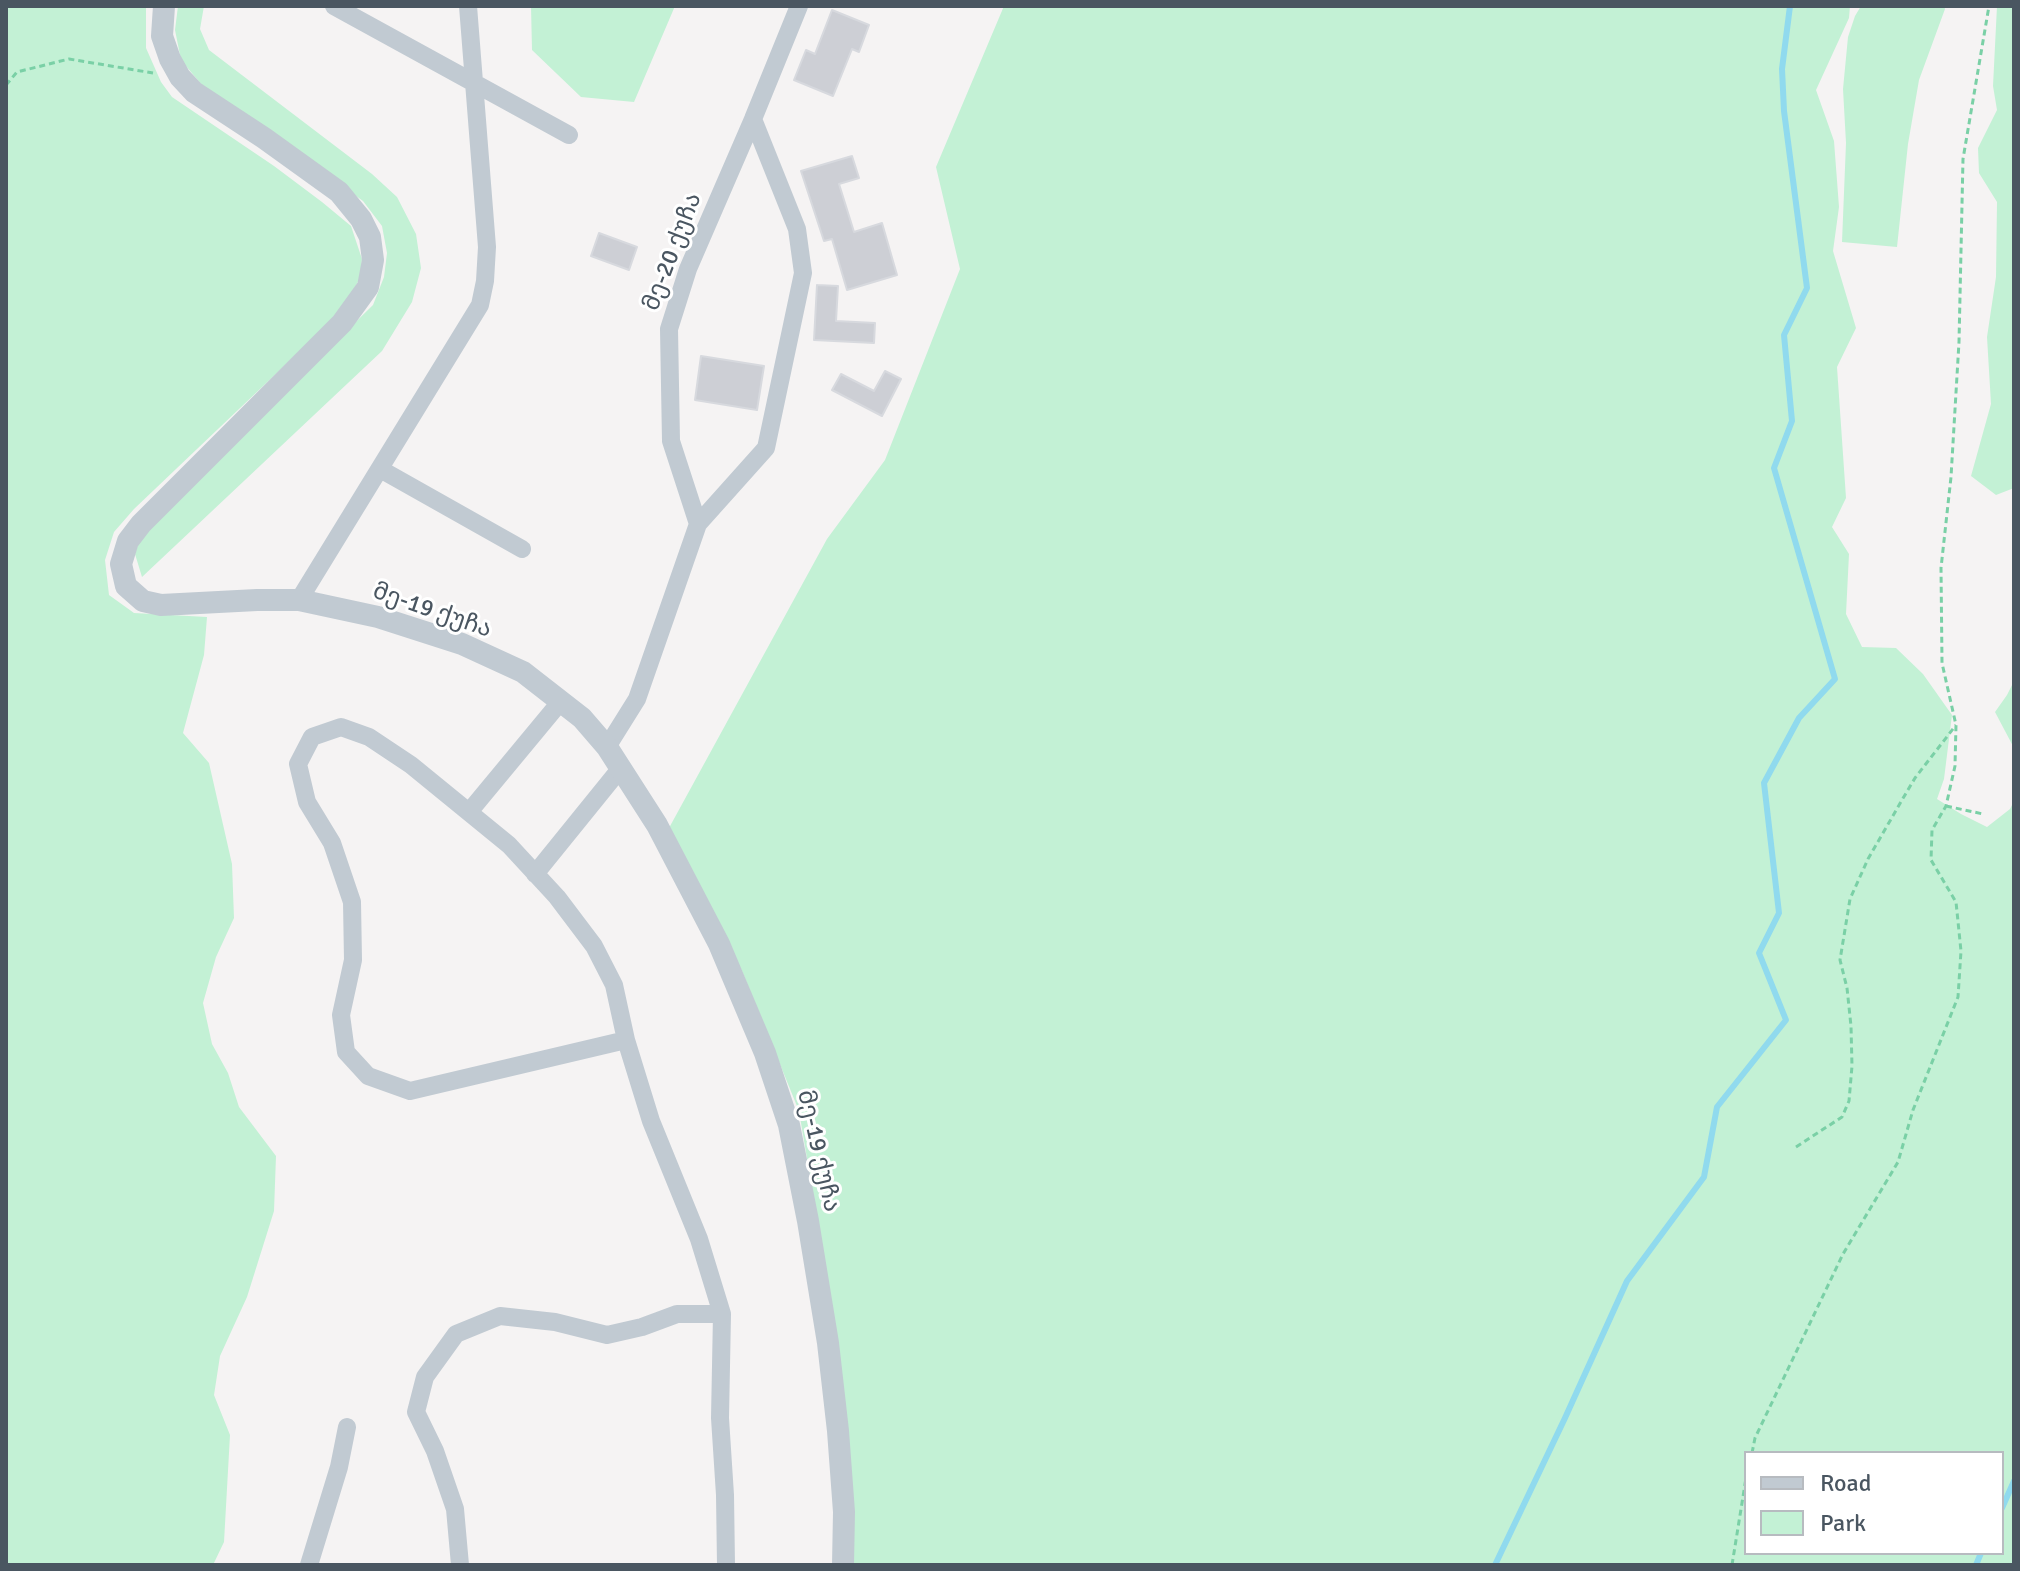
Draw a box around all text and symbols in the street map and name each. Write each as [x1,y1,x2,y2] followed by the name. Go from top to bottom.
[637,189,709,315] street label: მე-20 ქუჩა
[369,577,495,645] street label: მე-19 ქუჩა
[790,1087,846,1215] street label: მე-19 ქუჩა
[1744,1451,2004,1555] legend
[1820,1468,1871,1498] text: Road
[1820,1508,1866,1538] text: Park

